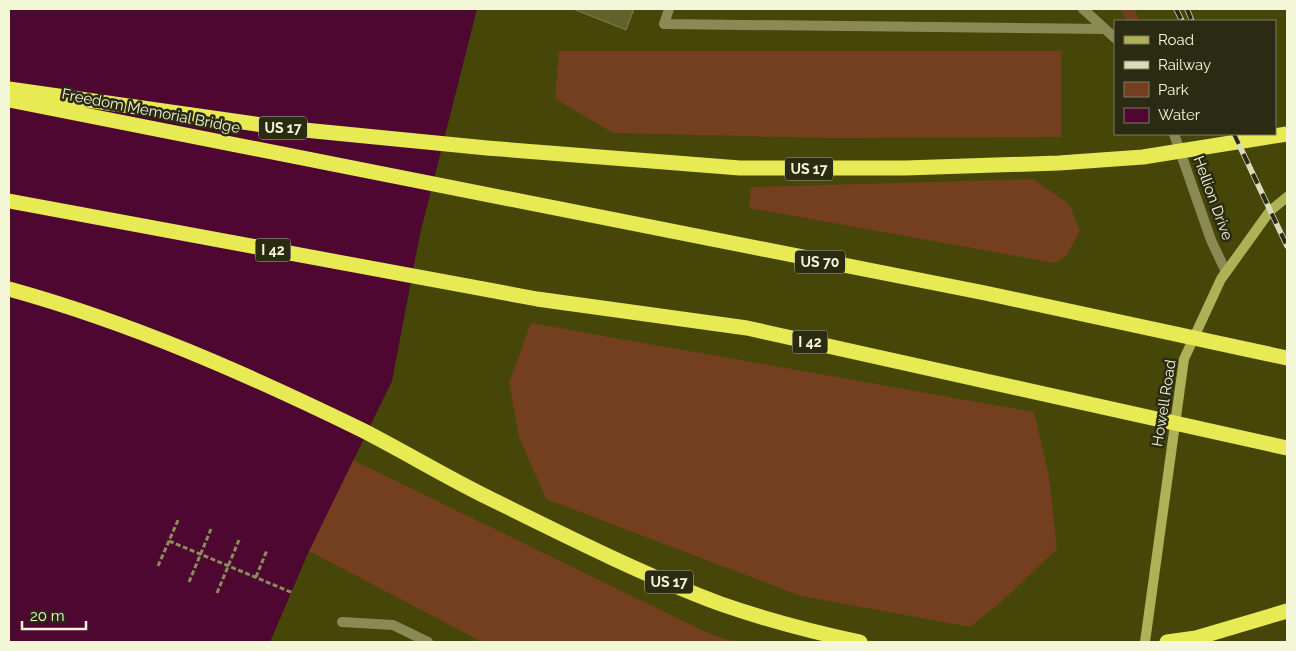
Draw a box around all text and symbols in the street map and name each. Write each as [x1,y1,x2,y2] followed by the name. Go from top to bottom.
[1114,20,1276,135] legend
[1158,31,1194,49] text: Road
[1158,56,1211,74] text: Railway
[1158,81,1189,99] text: Park
[60,85,242,137] street label: Freedom Memorial Bridge
[1158,106,1201,124] text: Water
[259,116,307,140] road number: US 17
[1189,153,1237,243] street label: Hellion Drive
[785,157,833,180] road number: US 17
[256,238,290,262] road number: I 42
[795,250,845,274] road number: US 70
[792,331,828,354] road number: I 42
[1148,358,1180,448] street label: Howell Road
[645,570,693,594] road number: US 17
[22,598,86,630] scale bar
[30,607,65,625] text: 20 m

